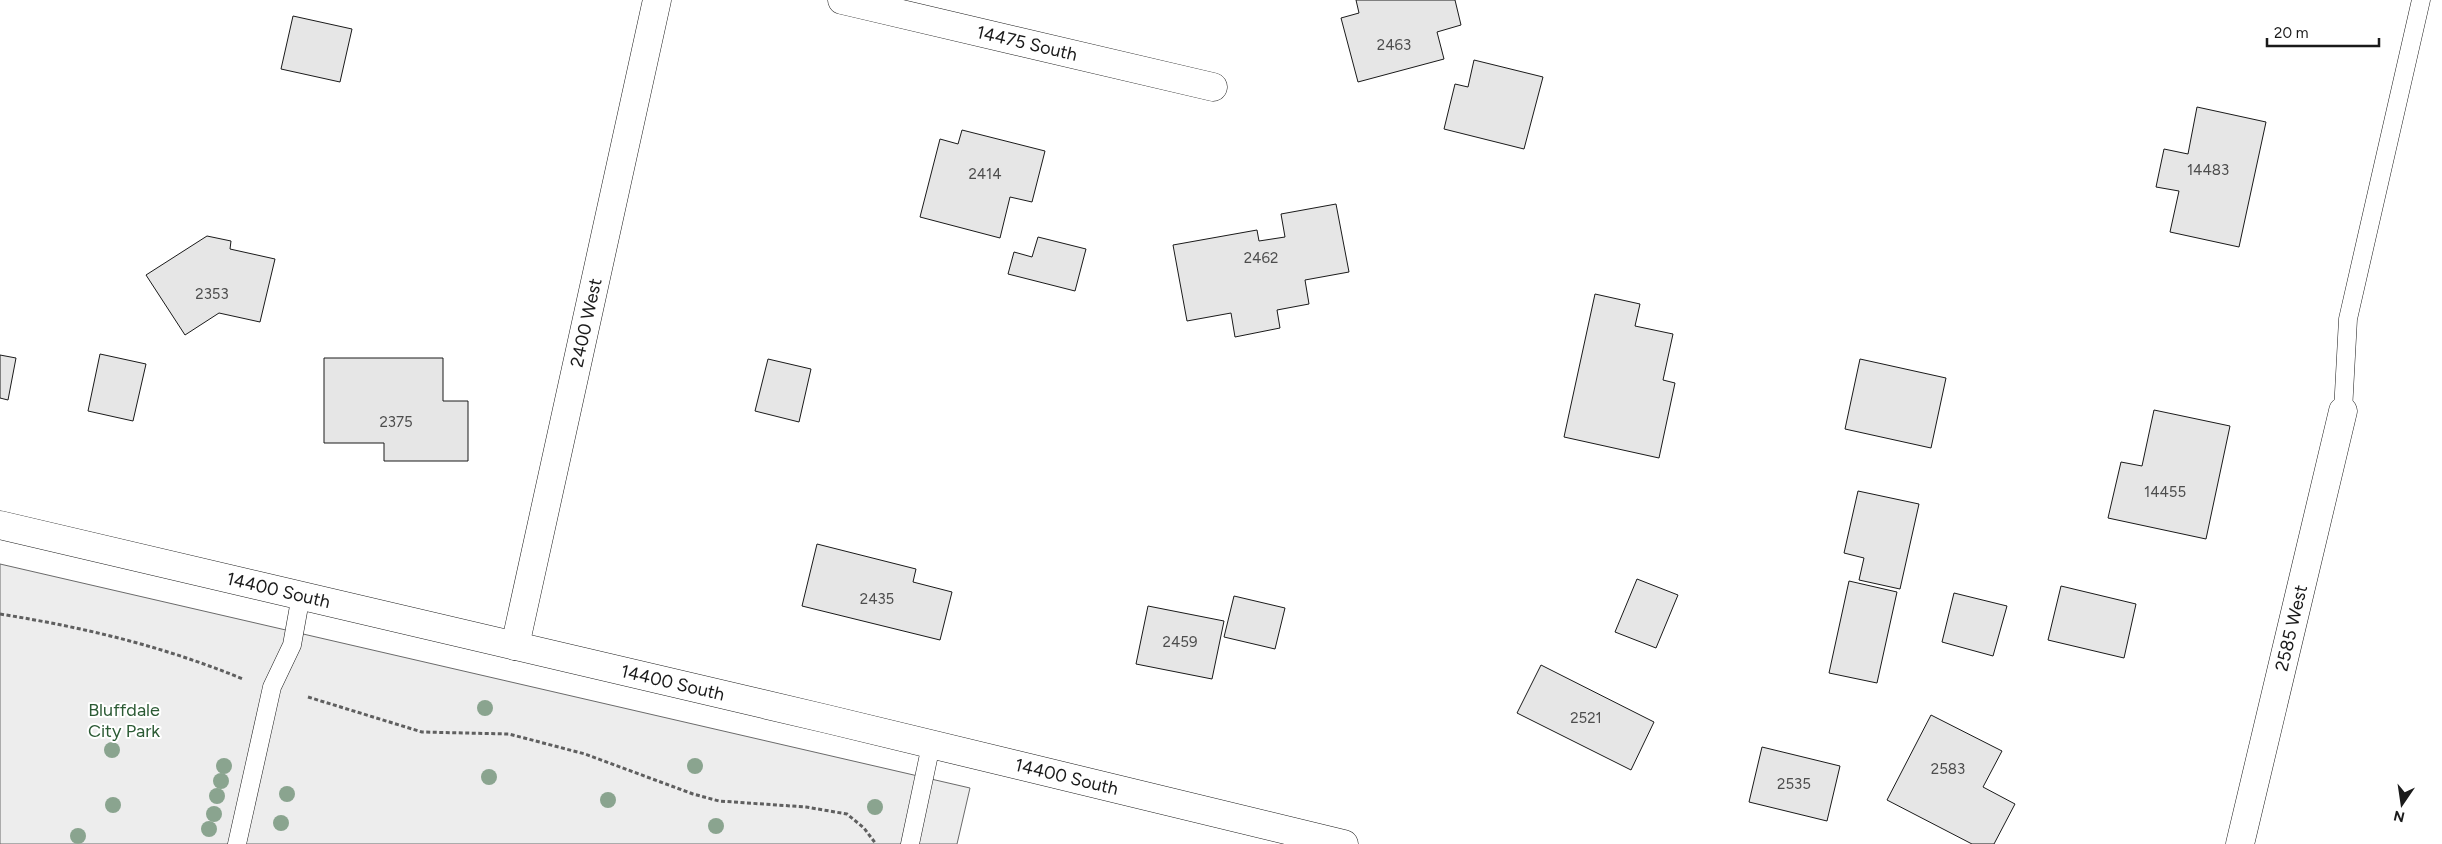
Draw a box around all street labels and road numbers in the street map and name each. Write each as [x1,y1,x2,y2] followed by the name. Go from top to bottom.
[974,21,1079,66] street label: 14475 South
[566,276,607,369] street label: 2400 West
[224,568,332,613] street label: 14400 South
[2271,583,2312,673] street label: 2585 West
[619,660,727,706] street label: 14400 South
[1013,754,1121,800] street label: 14400 South

